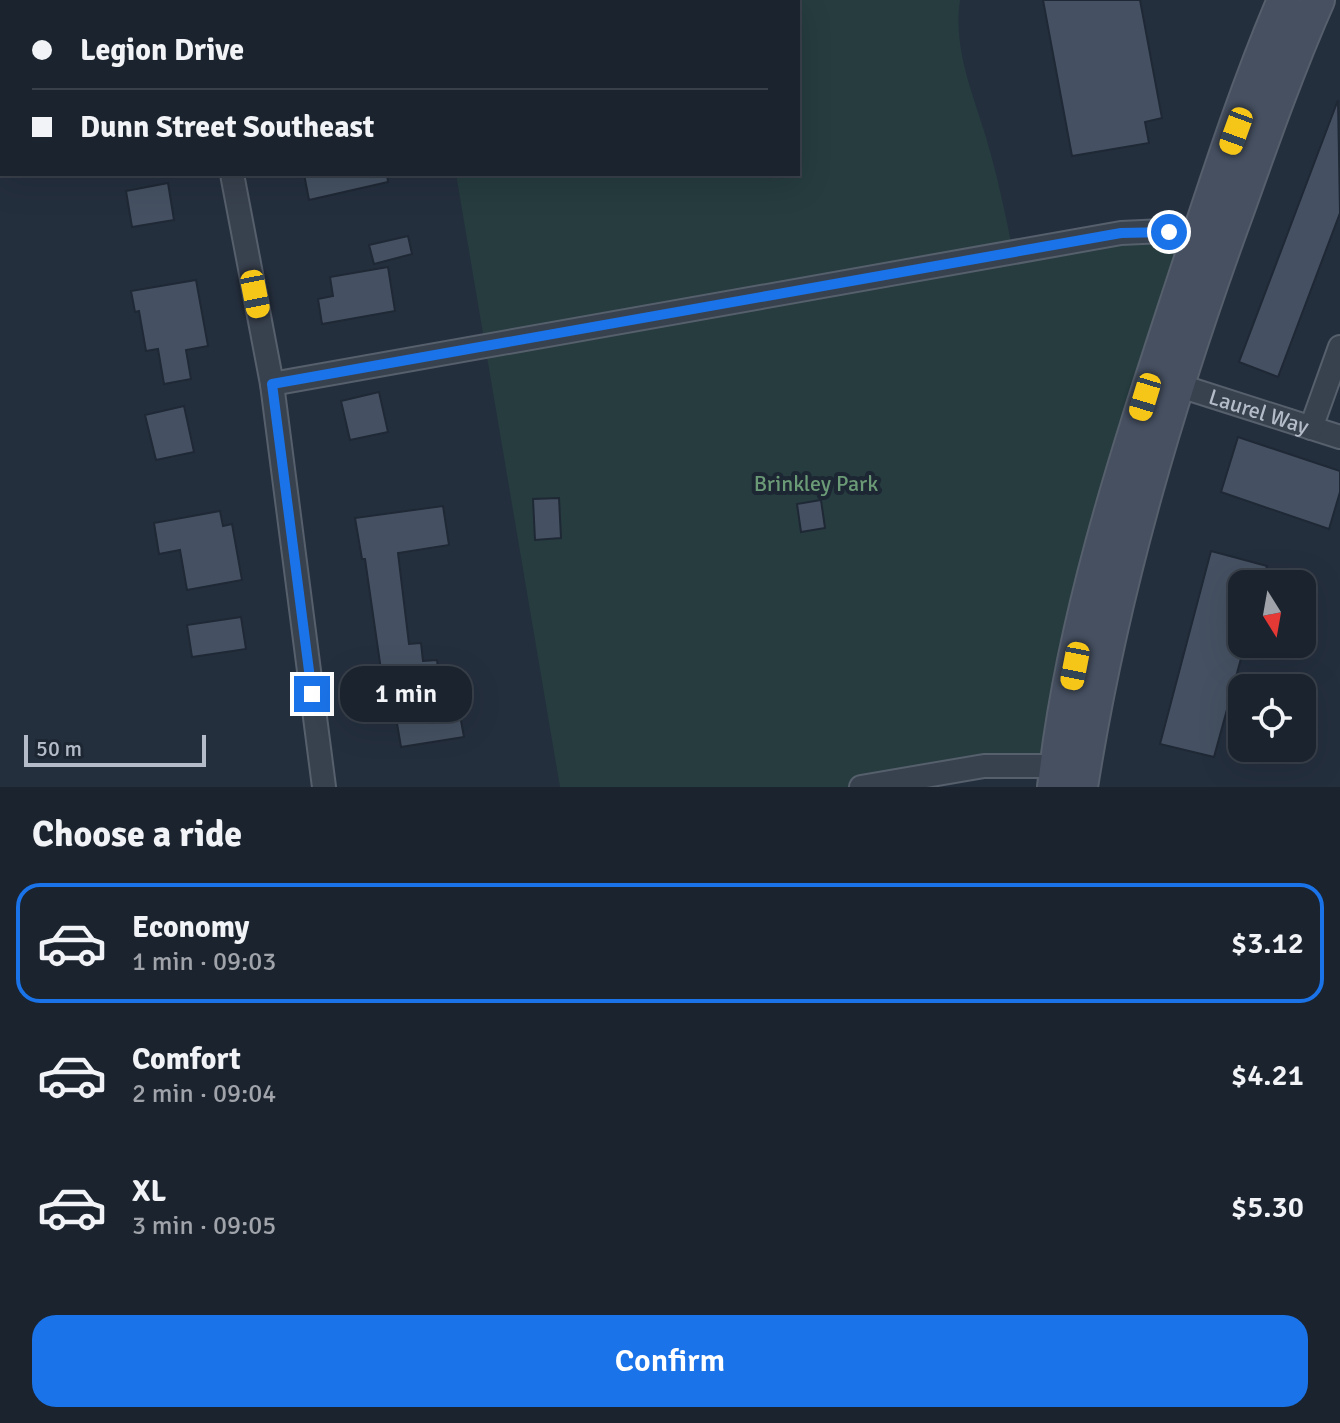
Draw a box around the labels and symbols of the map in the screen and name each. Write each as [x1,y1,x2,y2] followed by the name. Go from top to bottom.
[1217,104,1255,158] car
[1151,214,1187,250] route start
[239,268,271,320] car
[1127,371,1163,423] car
[1205,383,1313,440] street label: Laurel Way
[754,470,878,497] park label: Brinkley Park
[1228,570,1316,658] north arrow
[1059,640,1091,692] car
[340,666,472,722] callout: 1 min
[294,676,330,712] route end
[24,731,206,767] scale bar

